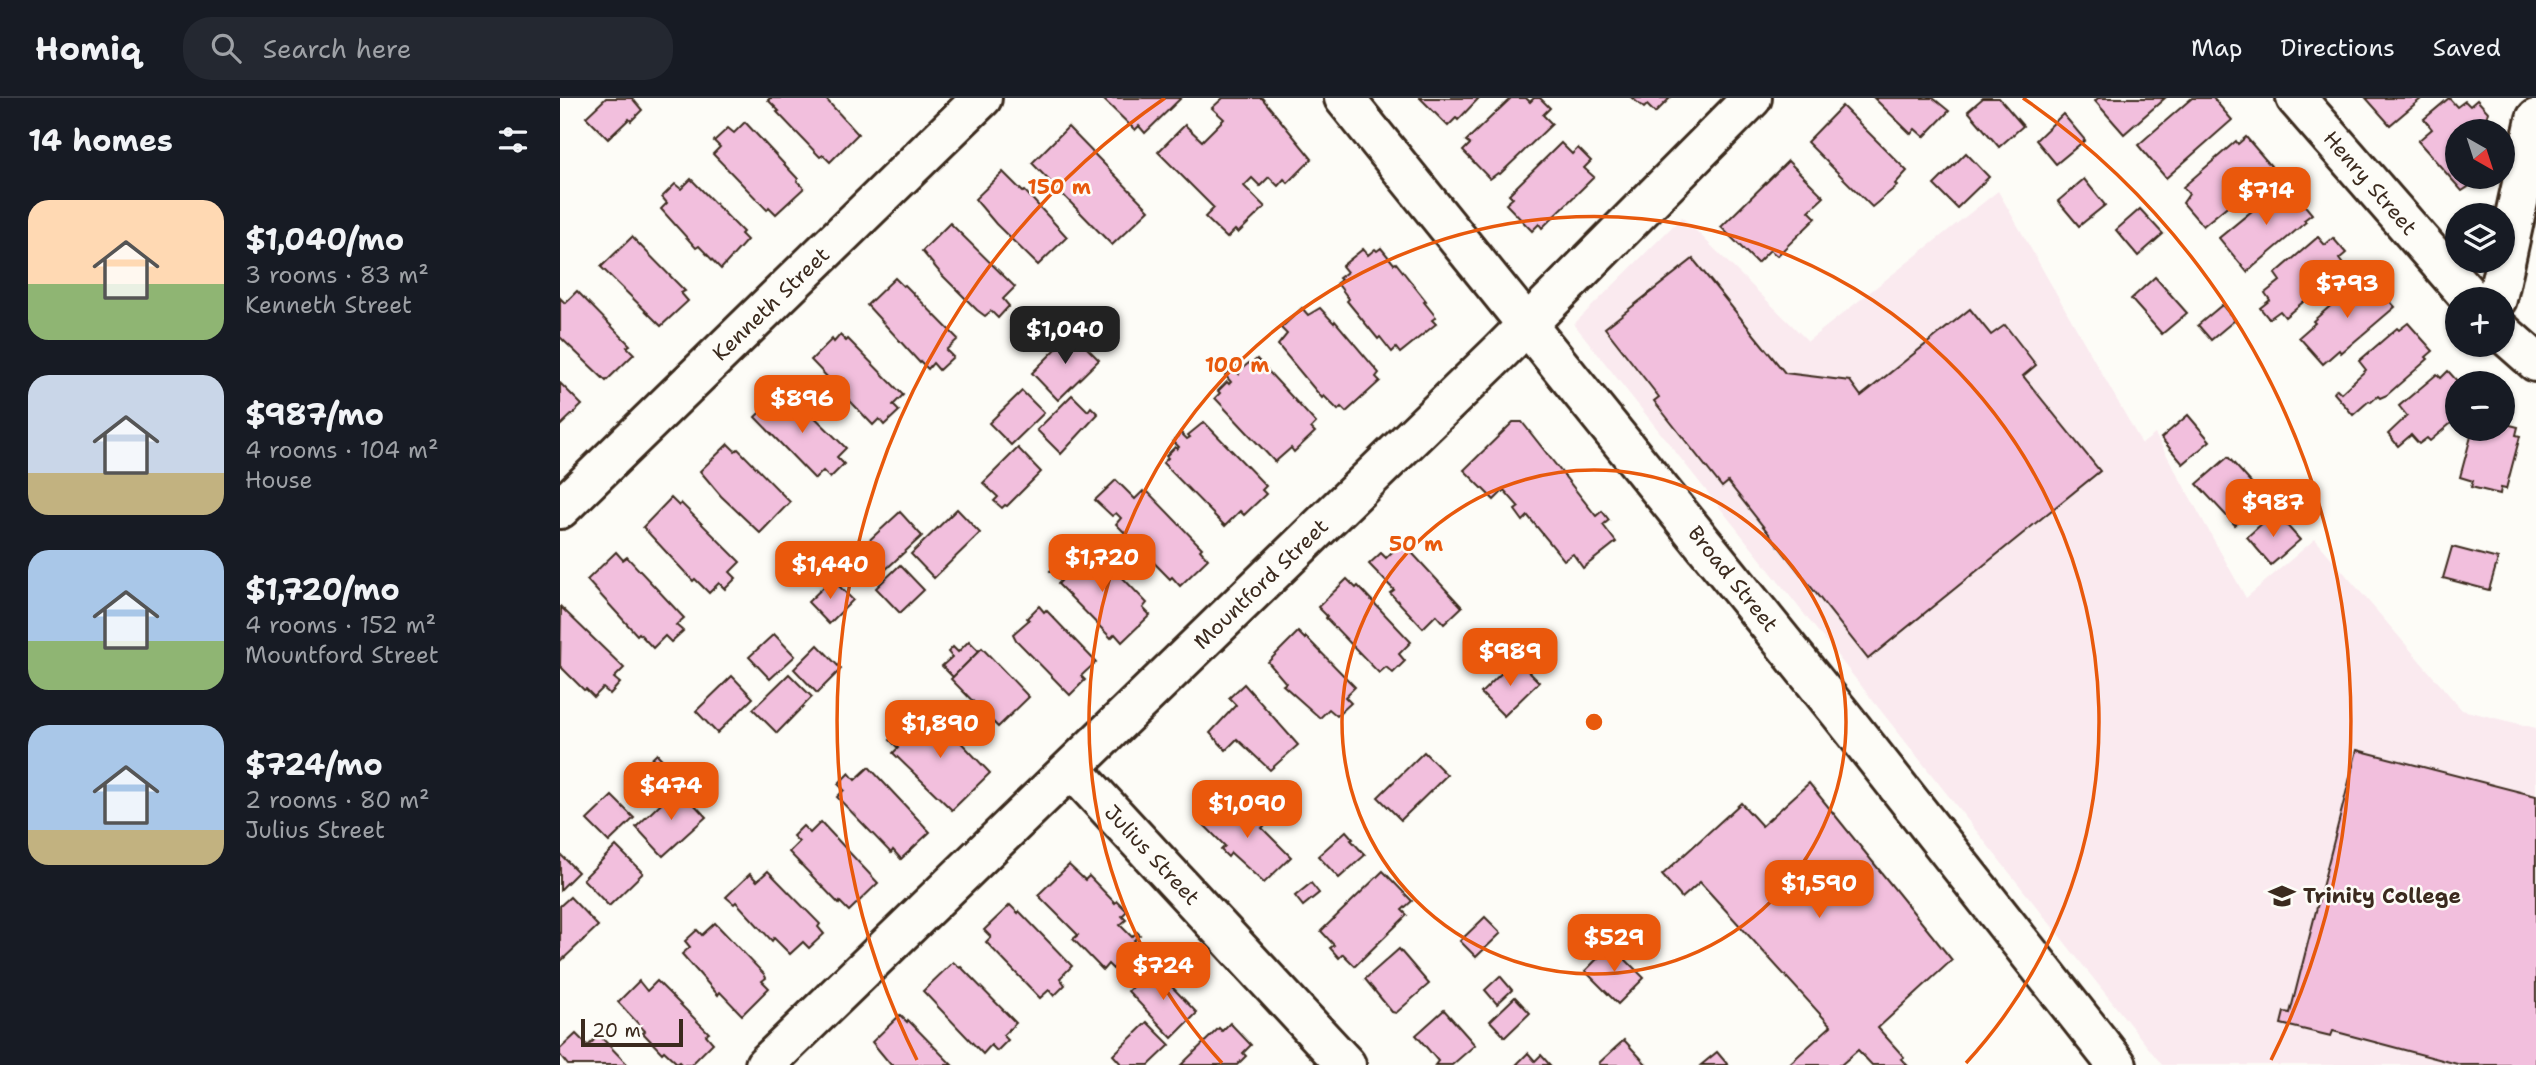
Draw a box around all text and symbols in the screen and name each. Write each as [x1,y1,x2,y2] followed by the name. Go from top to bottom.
[183,17,673,80] search box
[35,26,141,71] text: Homiq
[207,29,245,67] icon: search
[263,31,411,66] text: Search here
[2191,32,2242,64] text: Map
[2280,32,2395,64] text: Directions
[2433,32,2501,64] text: Saved
[2445,119,2515,189] north arrow
[2445,119,2515,441] map controls
[28,120,173,161] text: 14 homes
[494,121,532,159] icon: filters
[2317,125,2423,241] street label: Henry Street
[2225,167,2307,227] pin: $714
[1027,173,1091,201] text: 150 m
[2238,175,2294,205] text: $714
[2445,203,2515,273] button: layers
[245,219,404,260] text: $1,040/mo
[84,228,168,312] icon: home
[706,241,836,367] street label: Kenneth Street
[245,260,429,290] text: 3 rooms · 83 m²
[2306,260,2388,320] pin: $793
[2315,268,2379,298] text: $793
[2445,287,2515,357] button: +
[245,290,412,320] text: Kenneth Street
[1008,306,1122,366] pin: $1,040
[1026,314,1104,344] text: $1,040
[1205,351,1269,379] text: 100 m
[2445,371,2515,441] button: −
[761,376,843,435] pin: $896
[770,383,834,413] text: $896
[245,394,384,435] text: $987/mo
[84,403,168,487] icon: home
[245,435,438,465] text: 4 rooms · 104 m²
[245,465,313,495] text: House
[2232,480,2314,539] pin: $987
[2242,487,2304,517] text: $987
[1188,512,1334,656] street label: Mountford Street
[1682,520,1784,638] street label: Broad Street
[1389,530,1443,558] text: 50 m
[1045,534,1159,594] pin: $1,720
[773,542,887,601] pin: $1,440
[1065,542,1139,572] text: $1,720
[791,549,869,579] text: $1,440
[245,569,400,610] text: $1,720/mo
[84,578,168,662] icon: home
[245,610,436,640] text: 4 rooms · 152 m²
[1469,628,1551,688] pin: $989
[1478,636,1542,666] text: $989
[245,640,439,670] text: Mountford Street
[883,700,997,760] pin: $1,890
[901,708,979,738] text: $1,890
[1582,710,1606,734] centre of rings
[245,744,383,785] text: $724/mo
[84,753,168,837] icon: home
[630,762,712,822] pin: $474
[640,770,702,800] text: $474
[1190,780,1304,840] pin: $1,090
[245,785,430,815] text: 2 rooms · 80 m²
[1208,788,1286,818] text: $1,090
[1098,799,1206,911] street label: Julius Street
[245,815,385,845] text: Julius Street
[1762,860,1876,920] pin: $1,590
[1781,868,1857,898] text: $1,590
[2267,881,2297,911] school or university icon: Trinity College
[2303,882,2461,910] place label: Trinity College
[1573,914,1655,974] pin: $529
[1584,922,1644,952] text: $529
[1122,942,1204,1002] pin: $724
[1132,950,1194,980] text: $724
[581,1016,682,1048] scale bar
[592,1018,641,1043] text: 20 m

